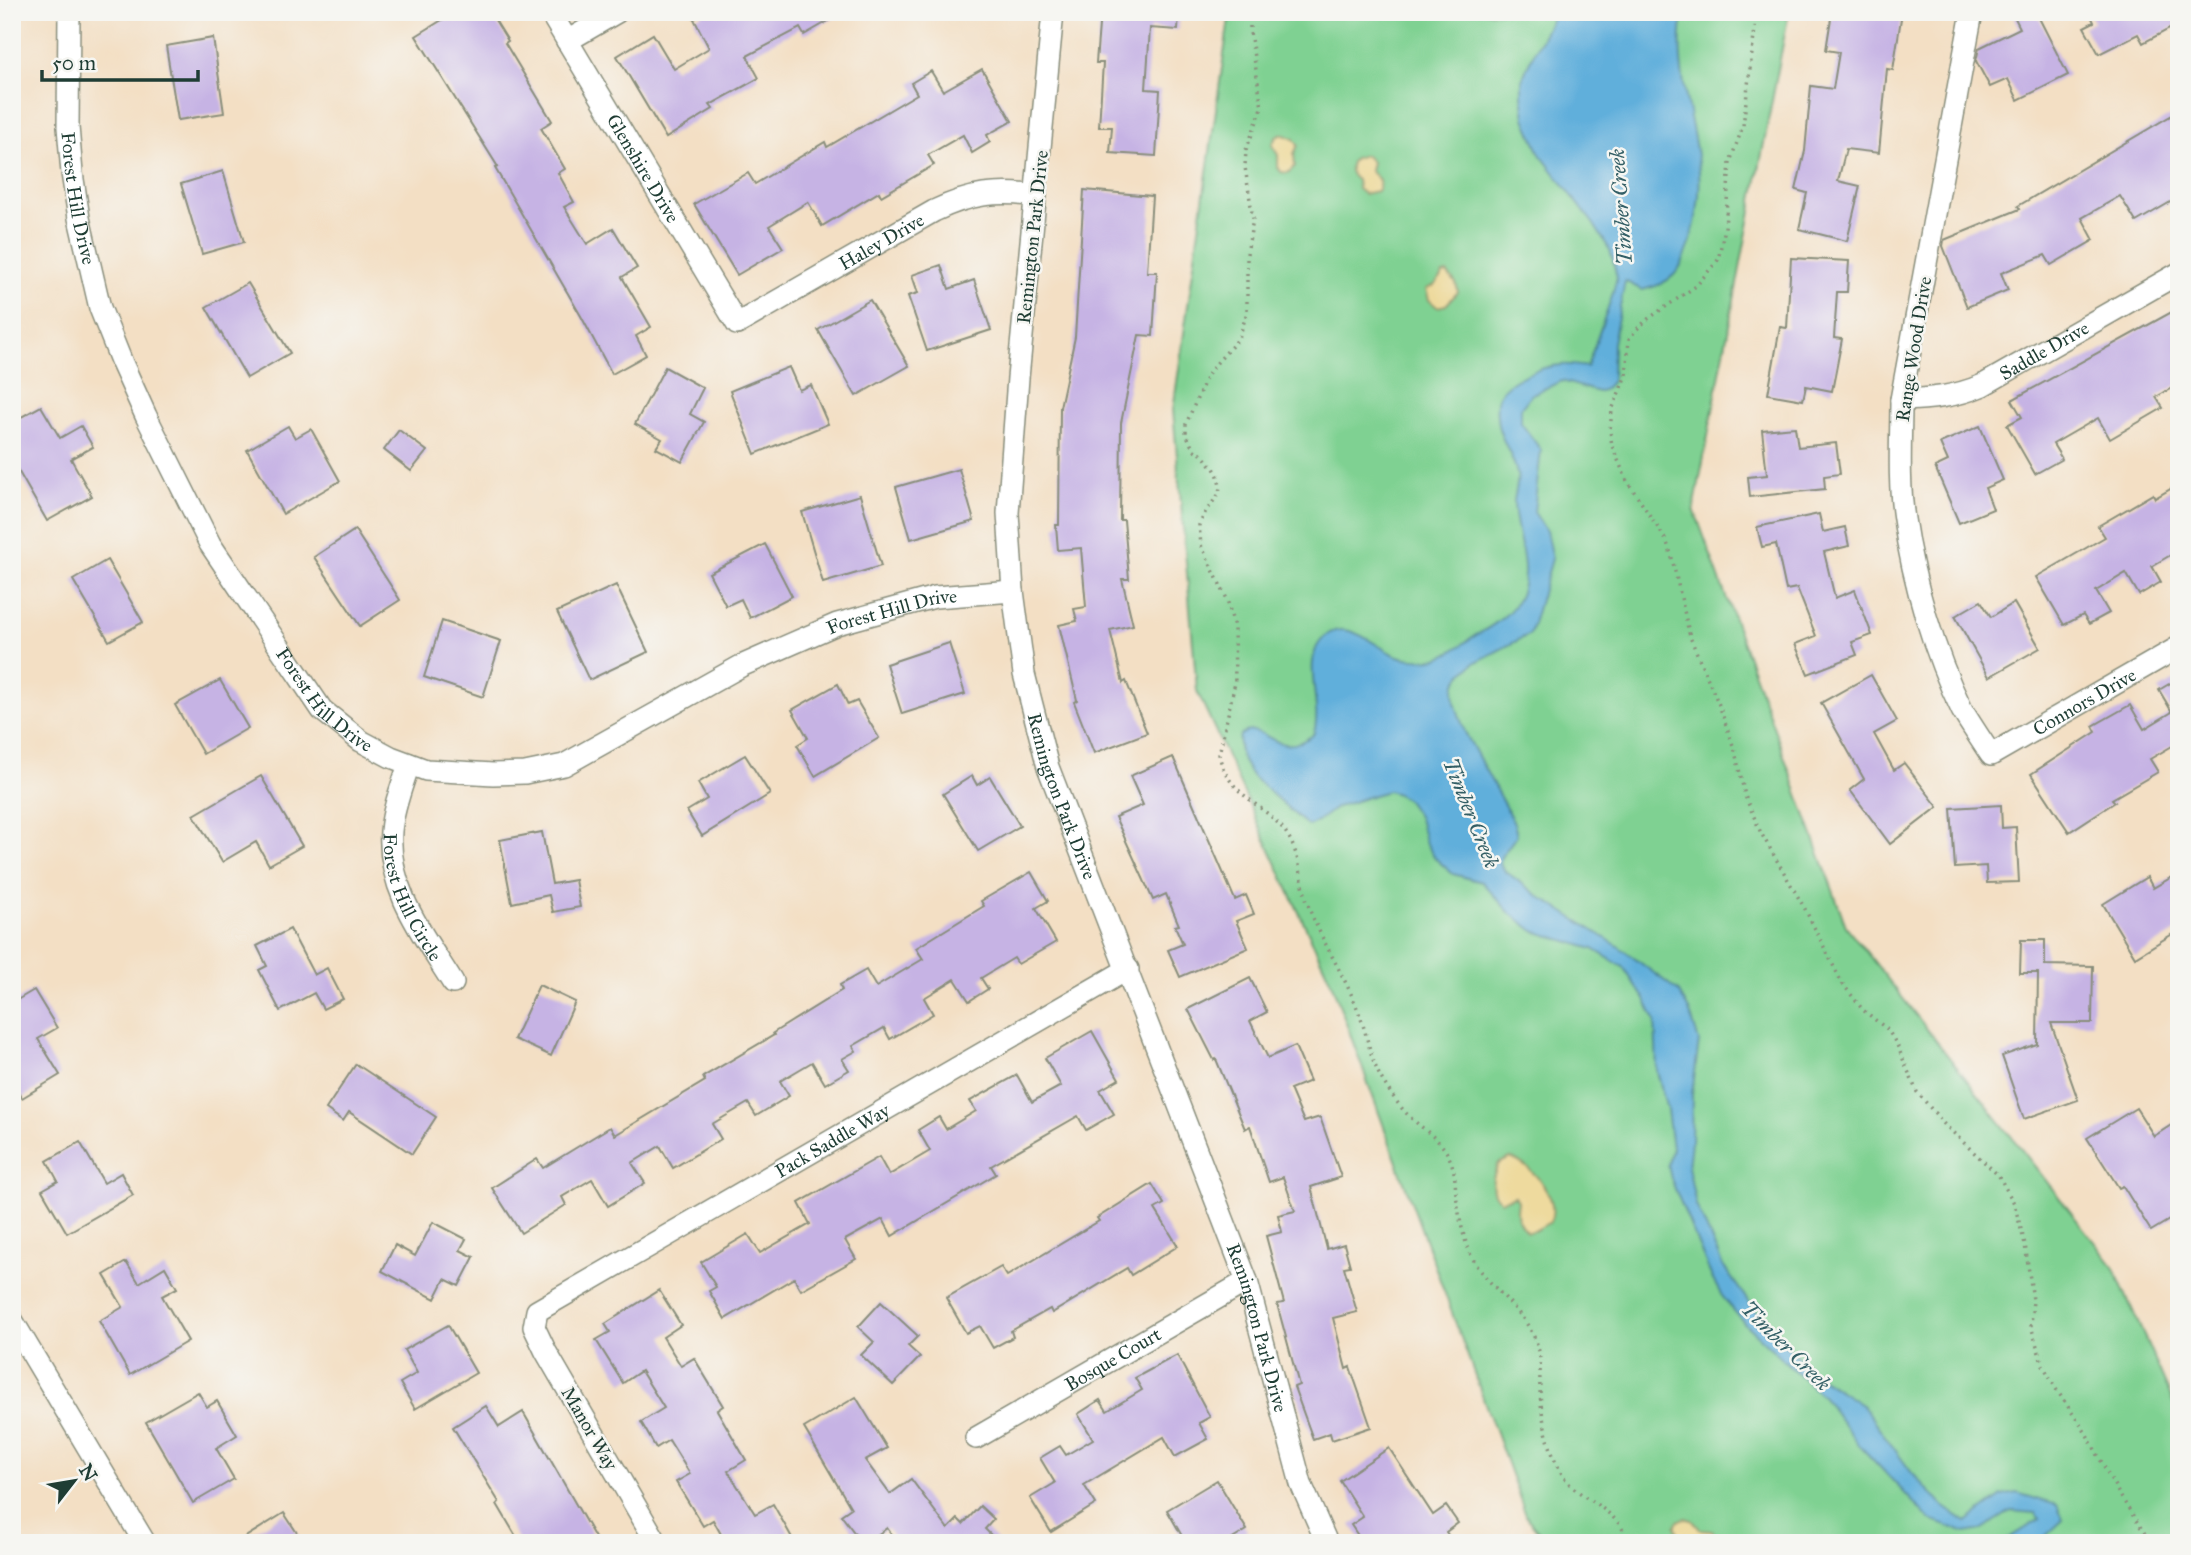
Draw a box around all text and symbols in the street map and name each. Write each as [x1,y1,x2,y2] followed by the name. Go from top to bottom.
[42,38,198,82] scale bar
[52,50,97,76] text: 50 m
[602,110,685,227] street label: Glenshire Drive
[56,131,101,267] street label: Forest Hill Drive
[1604,147,1638,266] water label: Timber Creek
[1012,149,1054,325] street label: Remington Park Drive
[835,208,928,275] street label: Haley Drive
[1891,275,1937,424] street label: Range Wood Drive
[1995,316,2093,385] street label: Saddle Drive
[823,584,958,639] street label: Forest Hill Drive
[271,643,376,757] street label: Forest Hill Drive
[2029,663,2140,741] street label: Connors Drive
[1023,711,1101,883] street label: Remington Park Drive
[1437,754,1505,872] water label: Timber Creek
[379,833,447,966] street label: Forest Hill Circle
[771,1098,895,1183] street label: Pack Saddle Way
[1222,1240,1292,1415] street label: Remington Park Drive
[1736,1296,1837,1397] water label: Timber Creek
[1061,1322,1165,1396] street label: Bosque Court
[556,1382,623,1475] street label: Manor Way
[38,1446,108,1516] north arrow
[74,1460,102,1485] text: N

